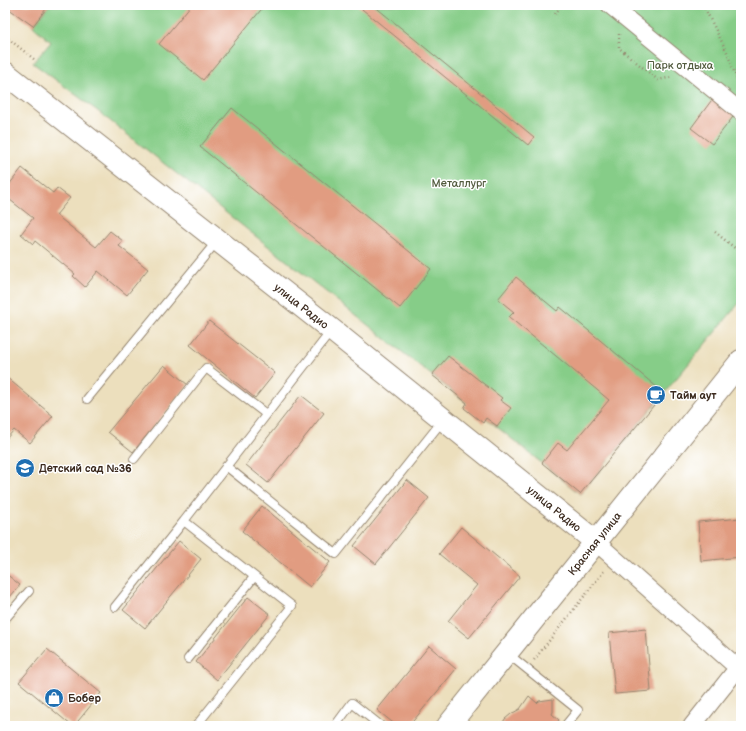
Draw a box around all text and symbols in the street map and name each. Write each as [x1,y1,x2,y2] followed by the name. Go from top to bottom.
[647,59,714,72] park label: Парк отдыха
[432,177,487,190] park label: Металлург
[271,281,331,332] street label: улица Радио
[645,384,667,406] cafe icon: Тайм аут
[670,389,717,402] place label: Тайм аут
[14,457,36,479] school or university icon: Детский сад №36
[39,462,132,475] place label: Детский сад №36
[524,483,584,535] street label: улица Радио
[566,509,625,578] street label: Красная улица
[43,687,65,709] shop icon: Бобер
[68,692,101,705] place label: Бобер

